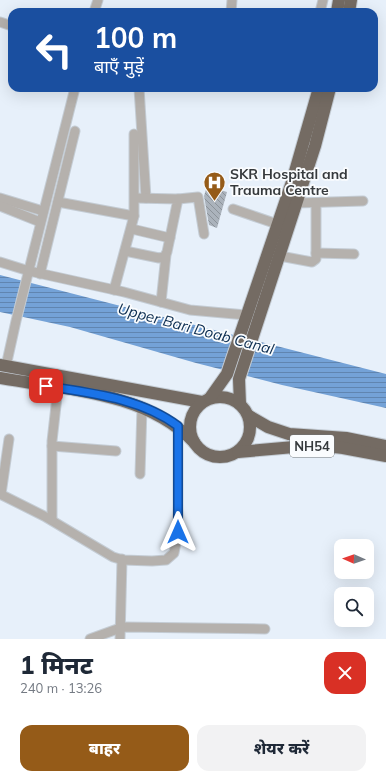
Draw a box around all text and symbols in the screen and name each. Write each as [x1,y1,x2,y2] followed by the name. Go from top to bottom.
[94,20,177,55] text: 100 m
[28,24,80,76] icon: left
[94,55,144,78] text: बाएँ मुड़ें
[230,165,348,199] place label: SKR Hospital and Trauma Centre
[202,169,228,202] hospital icon: SKR Hospital and Trauma Centre
[116,299,277,359] water label: Upper Bari Doab Canal
[29,369,63,403] pin
[35,375,57,397] icon: arrive
[290,435,334,457] road number: NH54
[157,511,199,553] position arrow
[334,539,374,579] north arrow
[334,539,374,627] map controls
[334,587,374,627] button: search
[20,650,93,680] text: 1 मिनट
[324,652,366,694] button: close
[20,680,102,696] text: 240 m · 13:26
[20,725,189,771] button: बाहर
[197,725,366,771] button: शेयर करें

